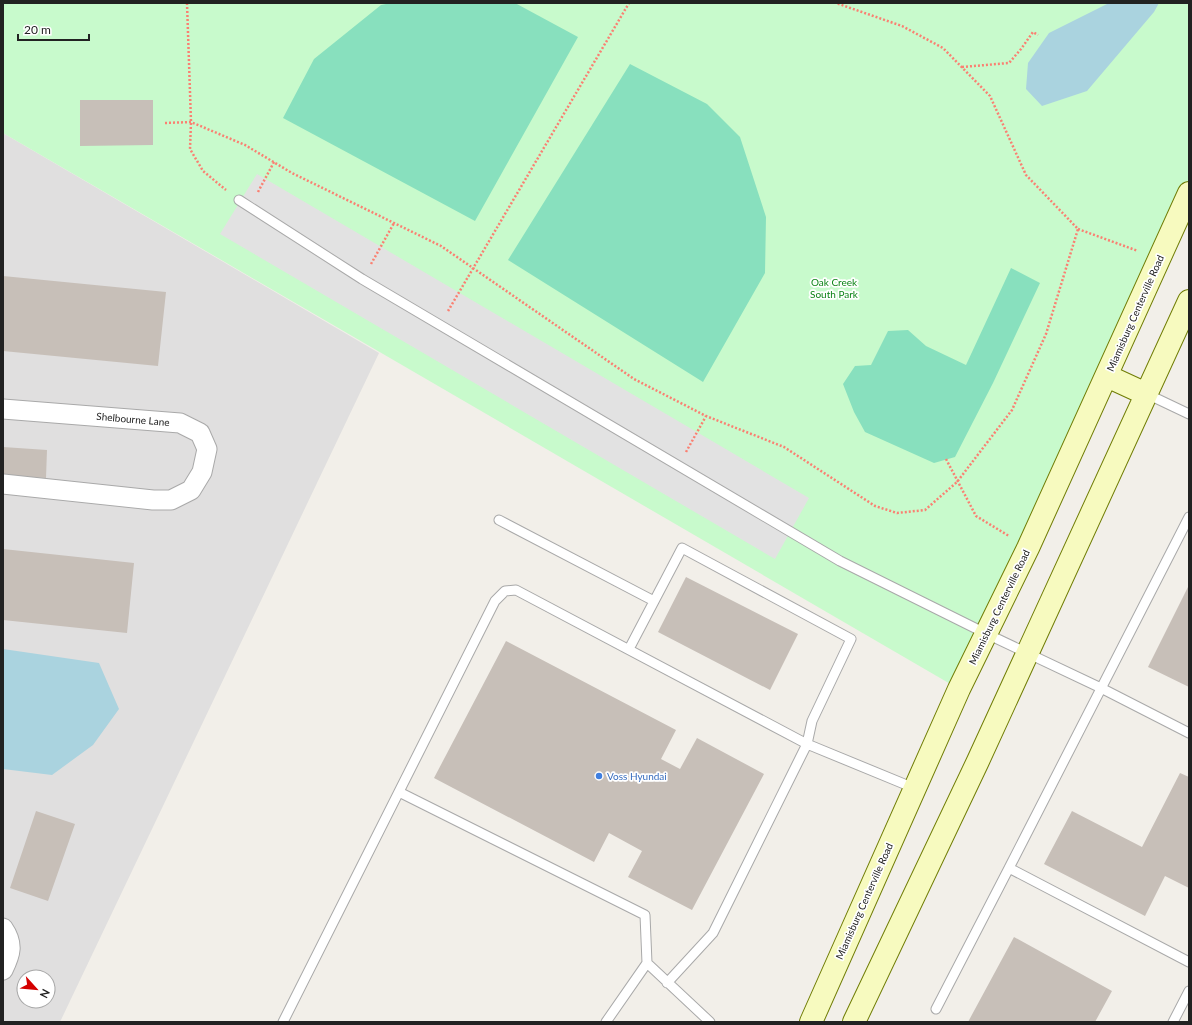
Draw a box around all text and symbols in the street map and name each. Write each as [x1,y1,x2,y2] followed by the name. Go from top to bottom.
[18,16,89,42] scale bar
[24,22,51,37] text: 20 m
[1104,253,1166,373] street label: Miamisburg Centerville Road
[810,276,859,300] park label: Oak Creek South Park
[96,410,170,428] street label: Shelbourne Lane
[966,548,1032,666] street label: Miamisburg Centerville Road
[607,770,667,782] place label: Voss Hyundai
[594,771,604,781] marker: Voss Hyundai
[833,841,895,961] street label: Miamisburg Centerville Road
[16,969,56,1009] north arrow
[38,987,53,1000] text: N

